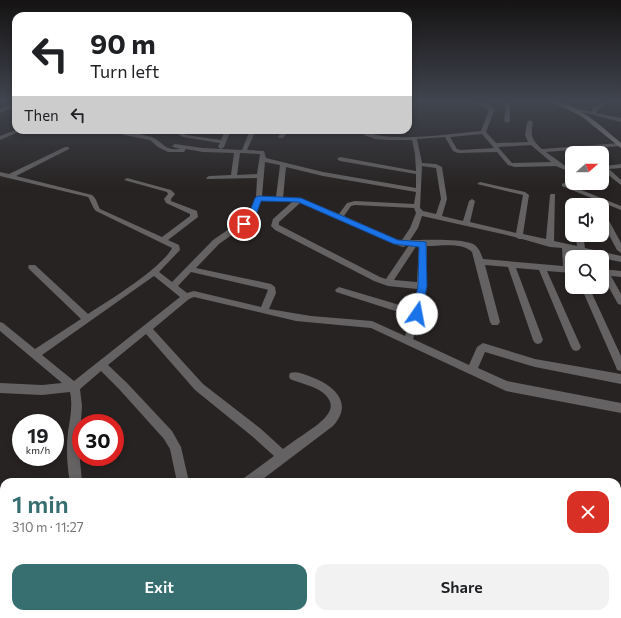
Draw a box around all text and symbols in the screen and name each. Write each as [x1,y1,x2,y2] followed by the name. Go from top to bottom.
[90,26,156,60] text: 90 m
[24,28,76,80] icon: left
[90,60,159,82] text: Turn left
[67,104,89,126] icon: left
[24,106,59,124] text: Then
[565,146,609,190] north arrow
[565,146,609,294] map controls
[565,198,609,242] button: sound
[227,207,261,241] pin
[233,213,255,235] icon: arrive
[565,250,609,294] button: search
[396,293,438,335] position arrow
[72,414,124,466] speed limit sign: 30
[27,423,49,447] text: 19
[26,444,50,456] text: km/h
[12,489,69,518] text: 1 min
[567,491,609,533] button: close
[12,519,84,535] text: 310 m · 11:27
[12,564,307,610] button: Exit
[315,564,609,610] button: Share

